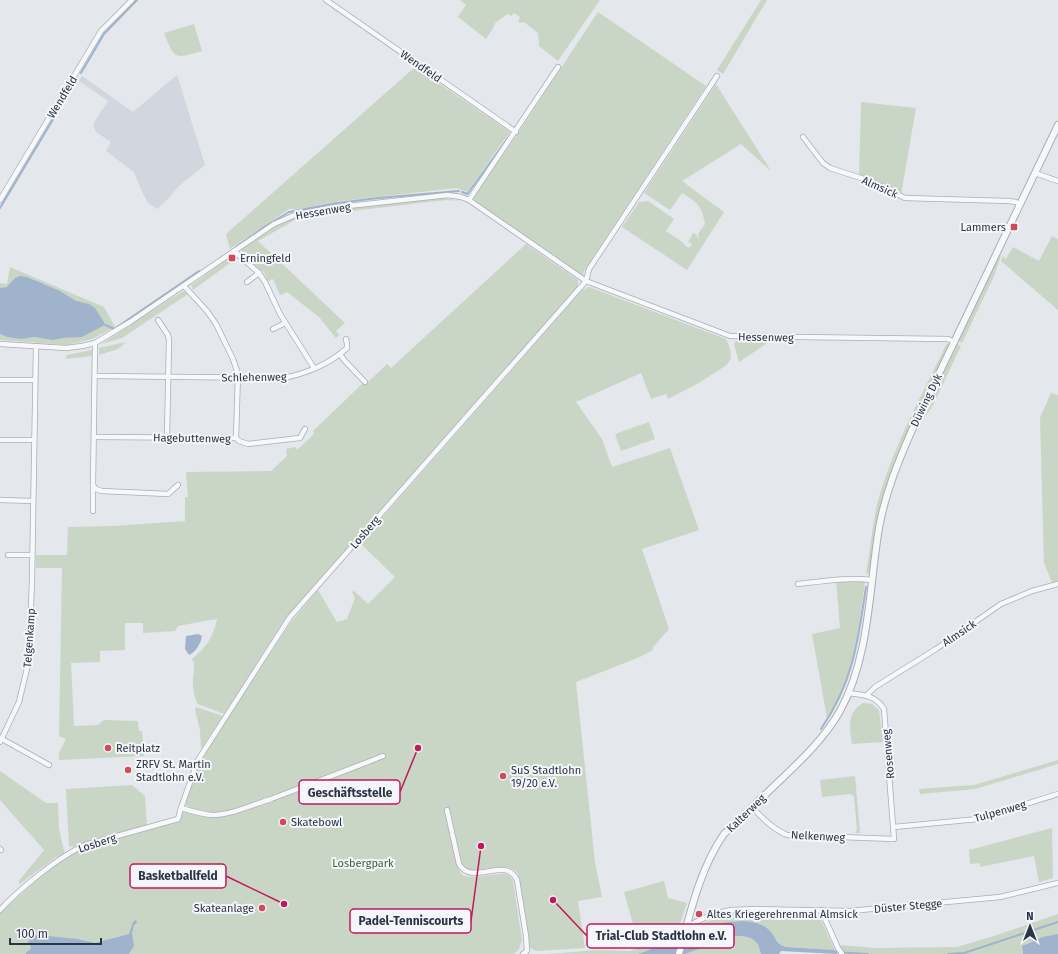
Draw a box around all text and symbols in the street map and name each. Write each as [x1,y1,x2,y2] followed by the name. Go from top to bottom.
[398,48,444,85] street label: Wendfeld
[45,74,80,121] street label: Wendfeld
[860,174,900,201] street label: Almsick
[295,200,352,223] street label: Hessenweg
[961,221,1006,234] place label: Lammers
[1009,222,1019,232] marker: Lammers
[240,252,291,265] place label: Erningfeld
[227,253,237,263] marker: Erningfeld
[738,331,794,344] street label: Hessenweg
[221,370,287,385] street label: Schlehenweg
[908,371,945,429] street label: Düwing Dyk
[153,431,231,446] street label: Hagebuttenweg
[348,513,383,551] street label: Losberg
[21,608,38,668] street label: Telgenkamp
[940,617,979,649] street label: Almsick
[880,728,897,779] street label: Rosenweg
[116,742,160,755] place label: Reitplatz
[103,743,113,753] marker: Reitplatz
[136,758,211,784] place label: ZRFV St. Martin Stadtlohn e.V.
[511,764,581,790] place label: SuS Stadtlohn 19/20 e.V.
[123,765,133,775] marker: ZRFV St. Martin Stadtlohn e.V.
[498,771,508,781] marker: SuS Stadtlohn 19/20 e.V.
[299,780,400,804] callout: Geschäftsstelle
[308,786,393,800] text: Geschäftsstelle
[724,791,769,835] street label: Kalterweg
[973,798,1028,825] street label: Tulpenweg
[291,816,342,829] place label: Skatebowl
[278,817,288,827] marker: Skatebowl
[791,829,846,844] street label: Nelkenweg
[77,831,118,856] street label: Losberg
[332,857,394,870] park label: Losbergpark
[130,864,226,888] callout: Basketballfeld
[138,869,218,883] text: Basketballfeld
[873,897,943,916] street label: Düster Stegge
[194,902,254,915] place label: Skateanlage
[257,903,267,913] marker: Skateanlage
[1010,906,1050,946] north arrow
[707,908,858,921] place label: Altes Kriegerehrenmal Almsick
[350,909,471,933] callout: Padel-Tenniscourts
[694,909,704,919] marker: Altes Kriegerehrenmal Almsick
[1026,910,1034,923] text: N
[359,914,464,928] text: Padel-Tenniscourts
[10,920,101,946] scale bar
[587,924,734,948] callout: Trial-Club Stadtlohn e.V.
[16,927,48,941] text: 100 m
[595,929,727,943] text: Trial-Club Stadtlohn e.V.

